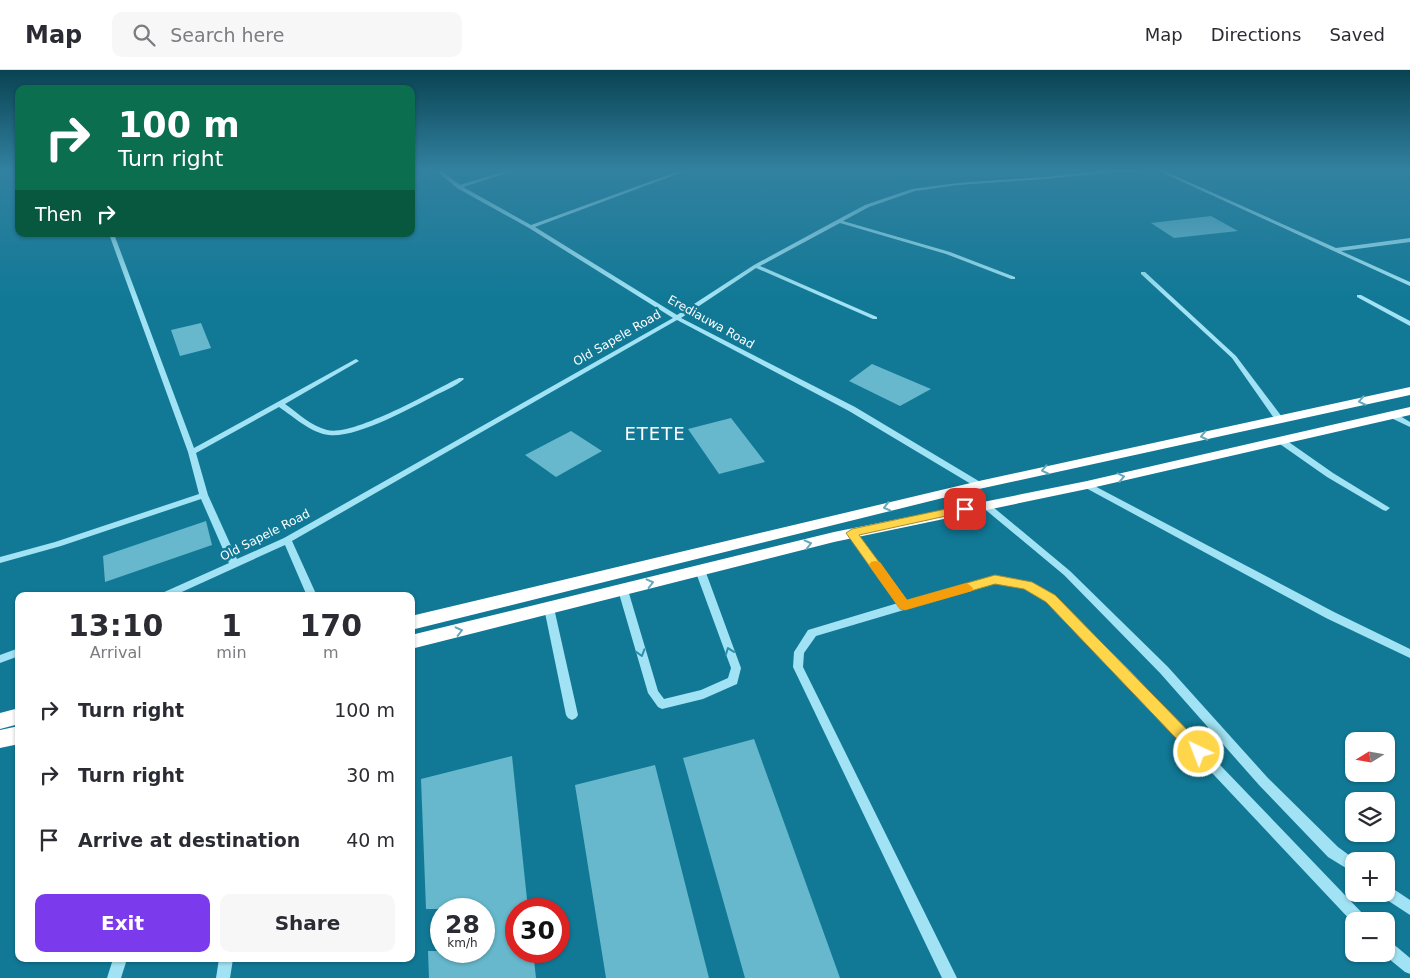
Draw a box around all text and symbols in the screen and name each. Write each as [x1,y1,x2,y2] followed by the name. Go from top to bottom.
[112,12,462,57] search box
[25,21,82,49] text: Map
[130,21,158,49] icon: search
[170,24,284,46] text: Search here
[1145,24,1183,45] text: Map
[1211,24,1301,45] text: Directions
[1329,24,1385,45] text: Saved
[35,105,100,170] icon: right
[118,105,240,145] text: 100 m
[118,146,223,171] text: Turn right
[92,200,120,228] icon: right
[35,203,82,225] text: Then
[665,292,757,352] street label: Erediauwa Road
[571,307,663,369] street label: Old Sapele Road
[1358,395,1367,406] one-way arrow
[624,423,686,444] district label: ETETE
[1199,430,1208,441] one-way arrow
[1040,464,1049,475] one-way arrow
[1116,472,1125,483] one-way arrow
[944,488,986,530] pin
[951,495,979,523] icon: arrive
[882,501,891,512] one-way arrow
[218,506,312,564] street label: Old Sapele Road
[803,539,812,550] one-way arrow
[646,578,655,589] one-way arrow
[68,608,163,643] text: 13:10
[221,608,242,643] text: 1
[299,608,362,643] text: 170
[454,626,463,637] one-way arrow
[90,643,142,662] text: Arrival
[216,643,247,662] text: min
[323,643,339,662] text: m
[725,647,735,656] one-way arrow
[636,649,646,657] one-way arrow
[35,696,63,724] icon: right
[78,699,184,721] text: Turn right
[334,699,395,721] text: 100 m
[1172,725,1224,777] position arrow
[1345,732,1395,782] north arrow
[1345,732,1395,962] map controls
[35,761,63,789] icon: right
[78,764,184,786] text: Turn right
[346,764,395,786] text: 30 m
[1345,792,1395,842] button: layers
[35,826,63,854] icon: arrive
[78,829,300,851] text: Arrive at destination
[346,829,395,851] text: 40 m
[1345,852,1395,902] button: +
[35,894,210,952] button: Exit
[220,894,395,952] button: Share
[505,898,570,963] speed limit sign: 30
[445,910,480,939] text: 28
[1345,912,1395,962] button: −
[447,936,478,950] text: km/h

